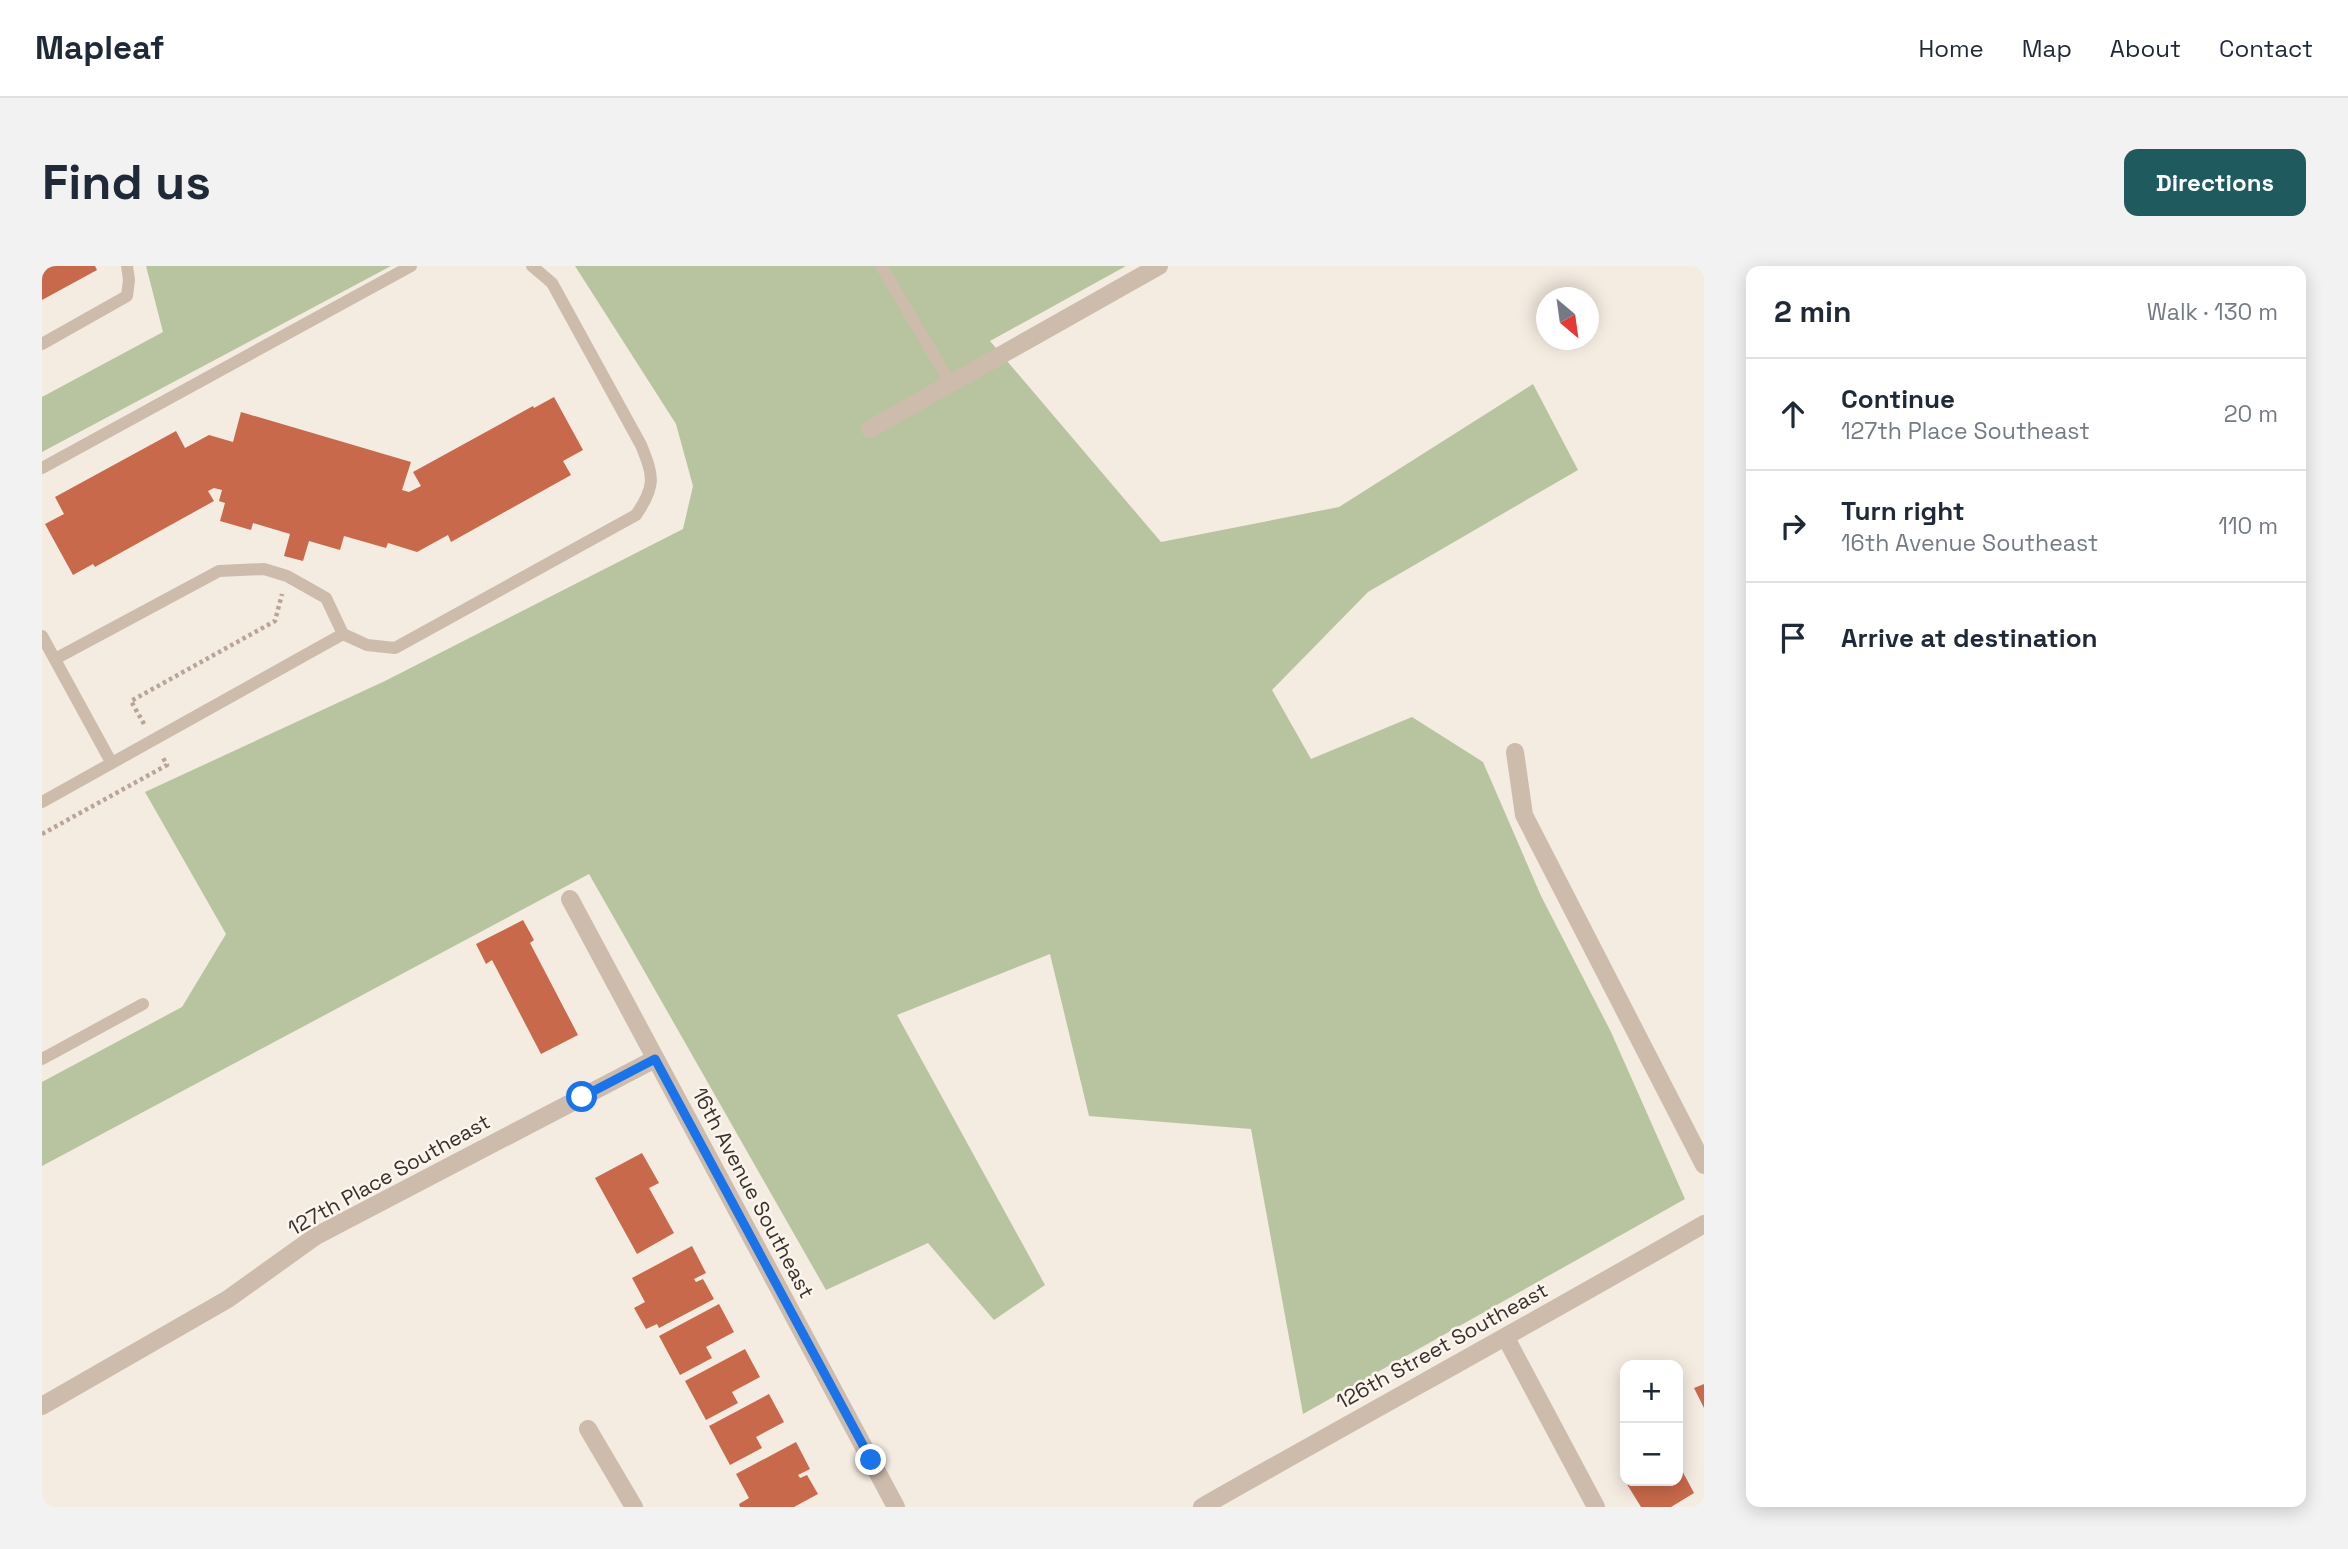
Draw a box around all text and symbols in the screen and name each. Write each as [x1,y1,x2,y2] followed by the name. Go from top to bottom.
[35,27,164,69] text: Mapleaf
[1918,33,1984,64] text: Home
[2022,33,2072,64] text: Map
[2110,33,2181,64] text: About
[2219,33,2313,64] text: Contact
[2124,149,2306,216] button: Directions
[42,151,211,213] text: Find us
[1536,287,1599,350] north arrow
[1774,292,1852,331] text: 2 min
[2147,297,2278,327] text: Walk · 130 m
[1841,382,1955,416] text: Continue
[1774,395,1812,433] icon: ahead
[2224,399,2278,429] text: 20 m
[1841,416,2090,446] text: 127th Place Southeast
[1841,494,1965,528] text: Turn right
[1774,507,1812,545] icon: right
[2218,511,2278,541] text: 110 m
[1841,528,2098,558] text: 16th Avenue Southeast
[1774,619,1812,657] icon: arrive
[1841,621,2098,655] text: Arrive at destination
[566,1081,597,1112] route start
[686,1083,821,1303] street label: 16th Avenue Southeast
[283,1108,495,1241] street label: 127th Place Southeast
[1331,1276,1552,1415] street label: 126th Street Southeast
[1620,1360,1683,1486] map controls
[1620,1360,1683,1423] button: +
[1620,1423,1683,1486] button: −
[855,1444,886,1475] route end

